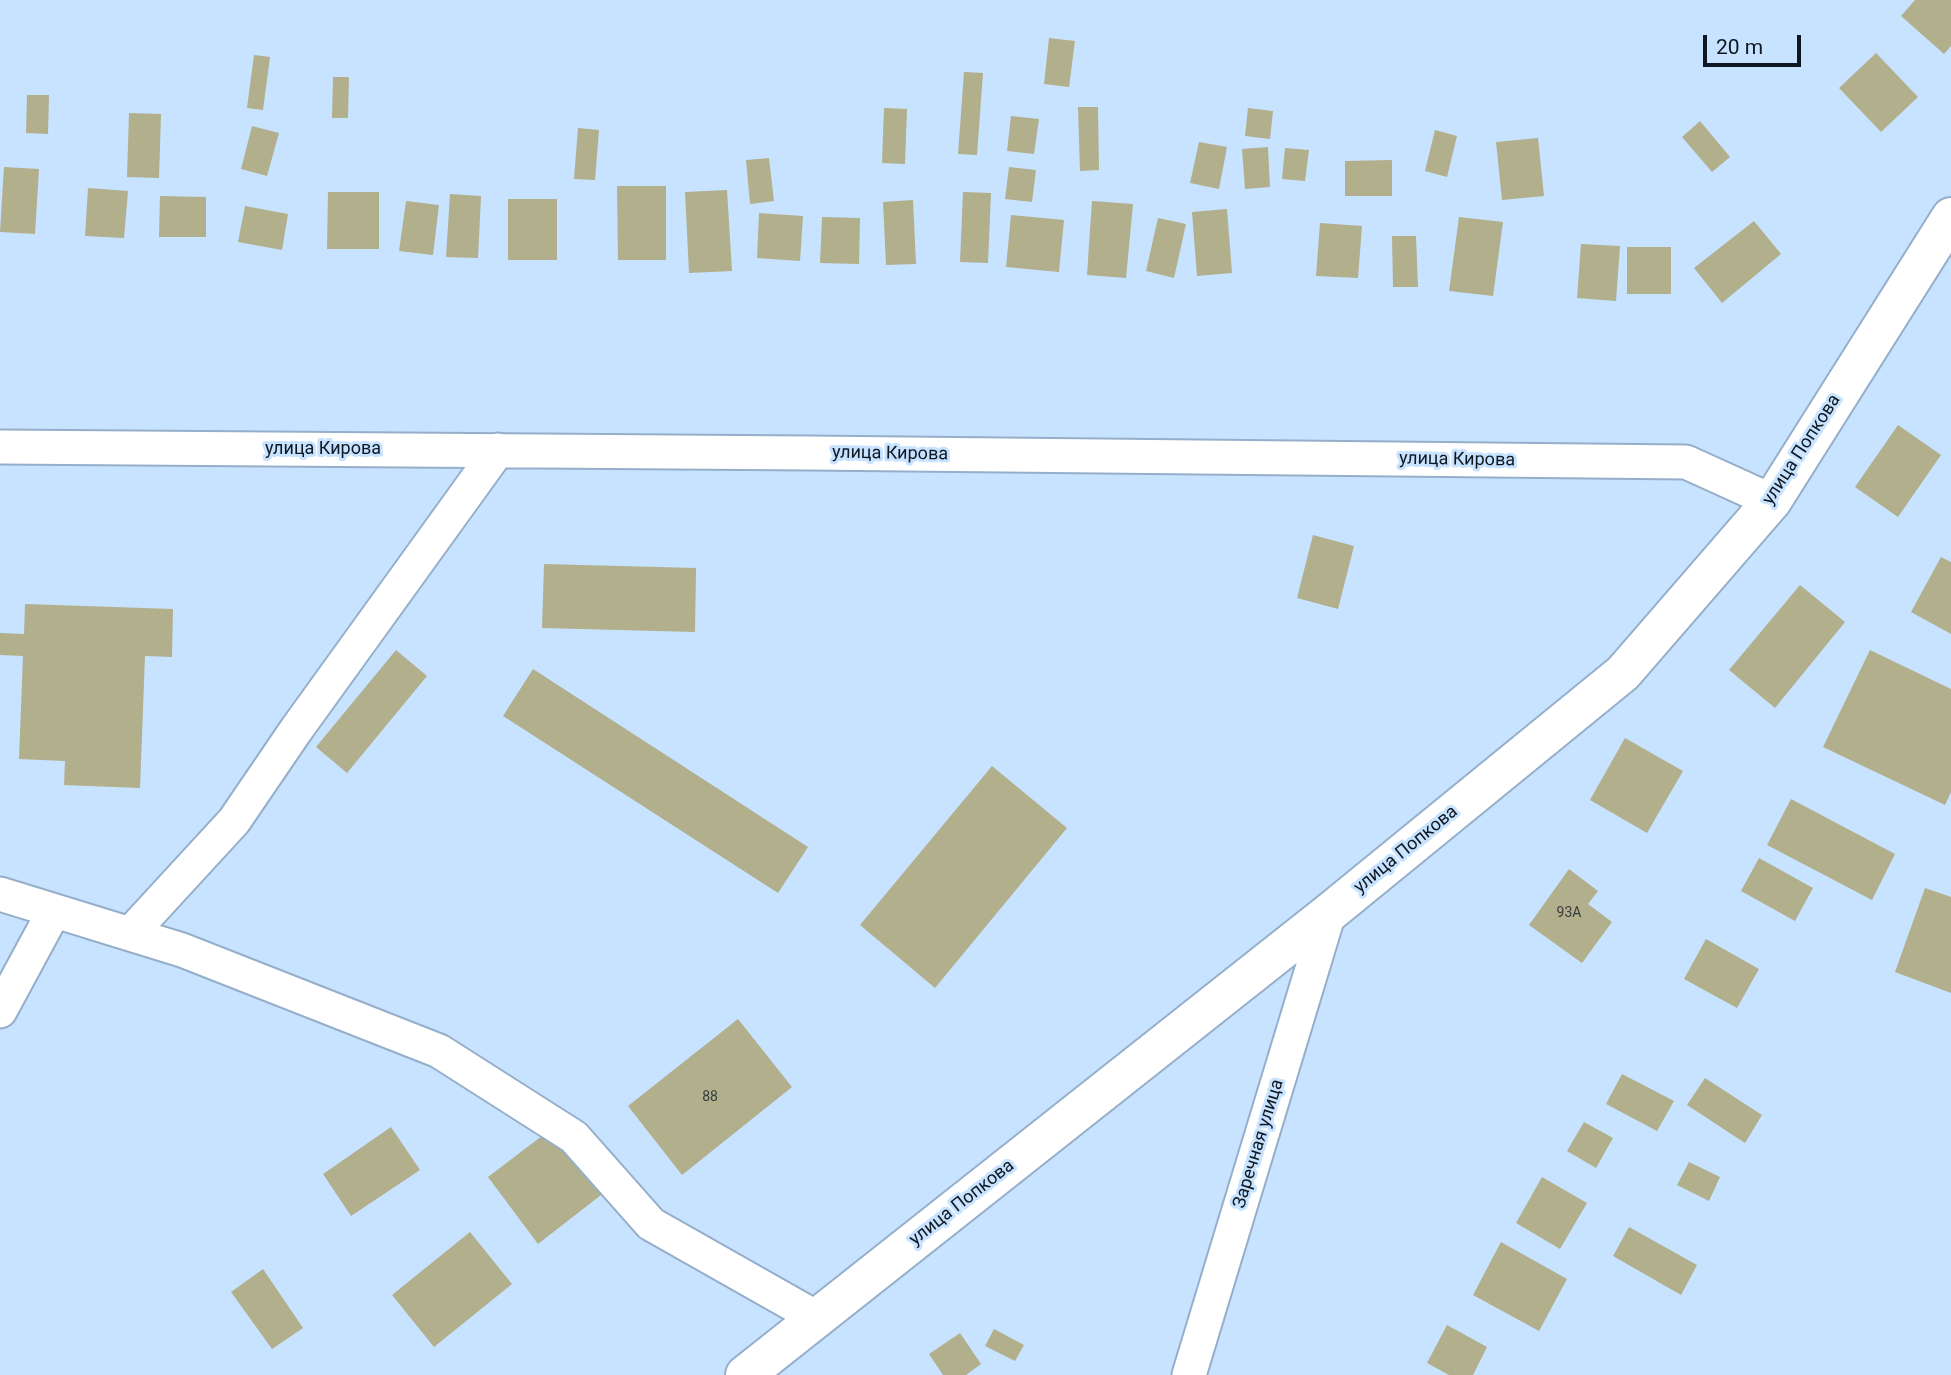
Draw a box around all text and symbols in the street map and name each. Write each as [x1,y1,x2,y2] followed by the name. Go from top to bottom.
[1706,21,1804,65] scale bar
[1716,35,1763,59] text: 20 m
[1758,391,1846,509] street label: улица Попкова
[265,438,381,460] street label: улица Кирова
[832,442,948,466] street label: улица Кирова
[1399,448,1515,472] street label: улица Кирова
[1350,802,1462,898] street label: улица Попкова
[1557,905,1581,921] house number: 93А
[1229,1077,1289,1211] street label: Заречная улица
[702,1089,718,1105] house number: 88
[905,1155,1019,1251] street label: улица Попкова

